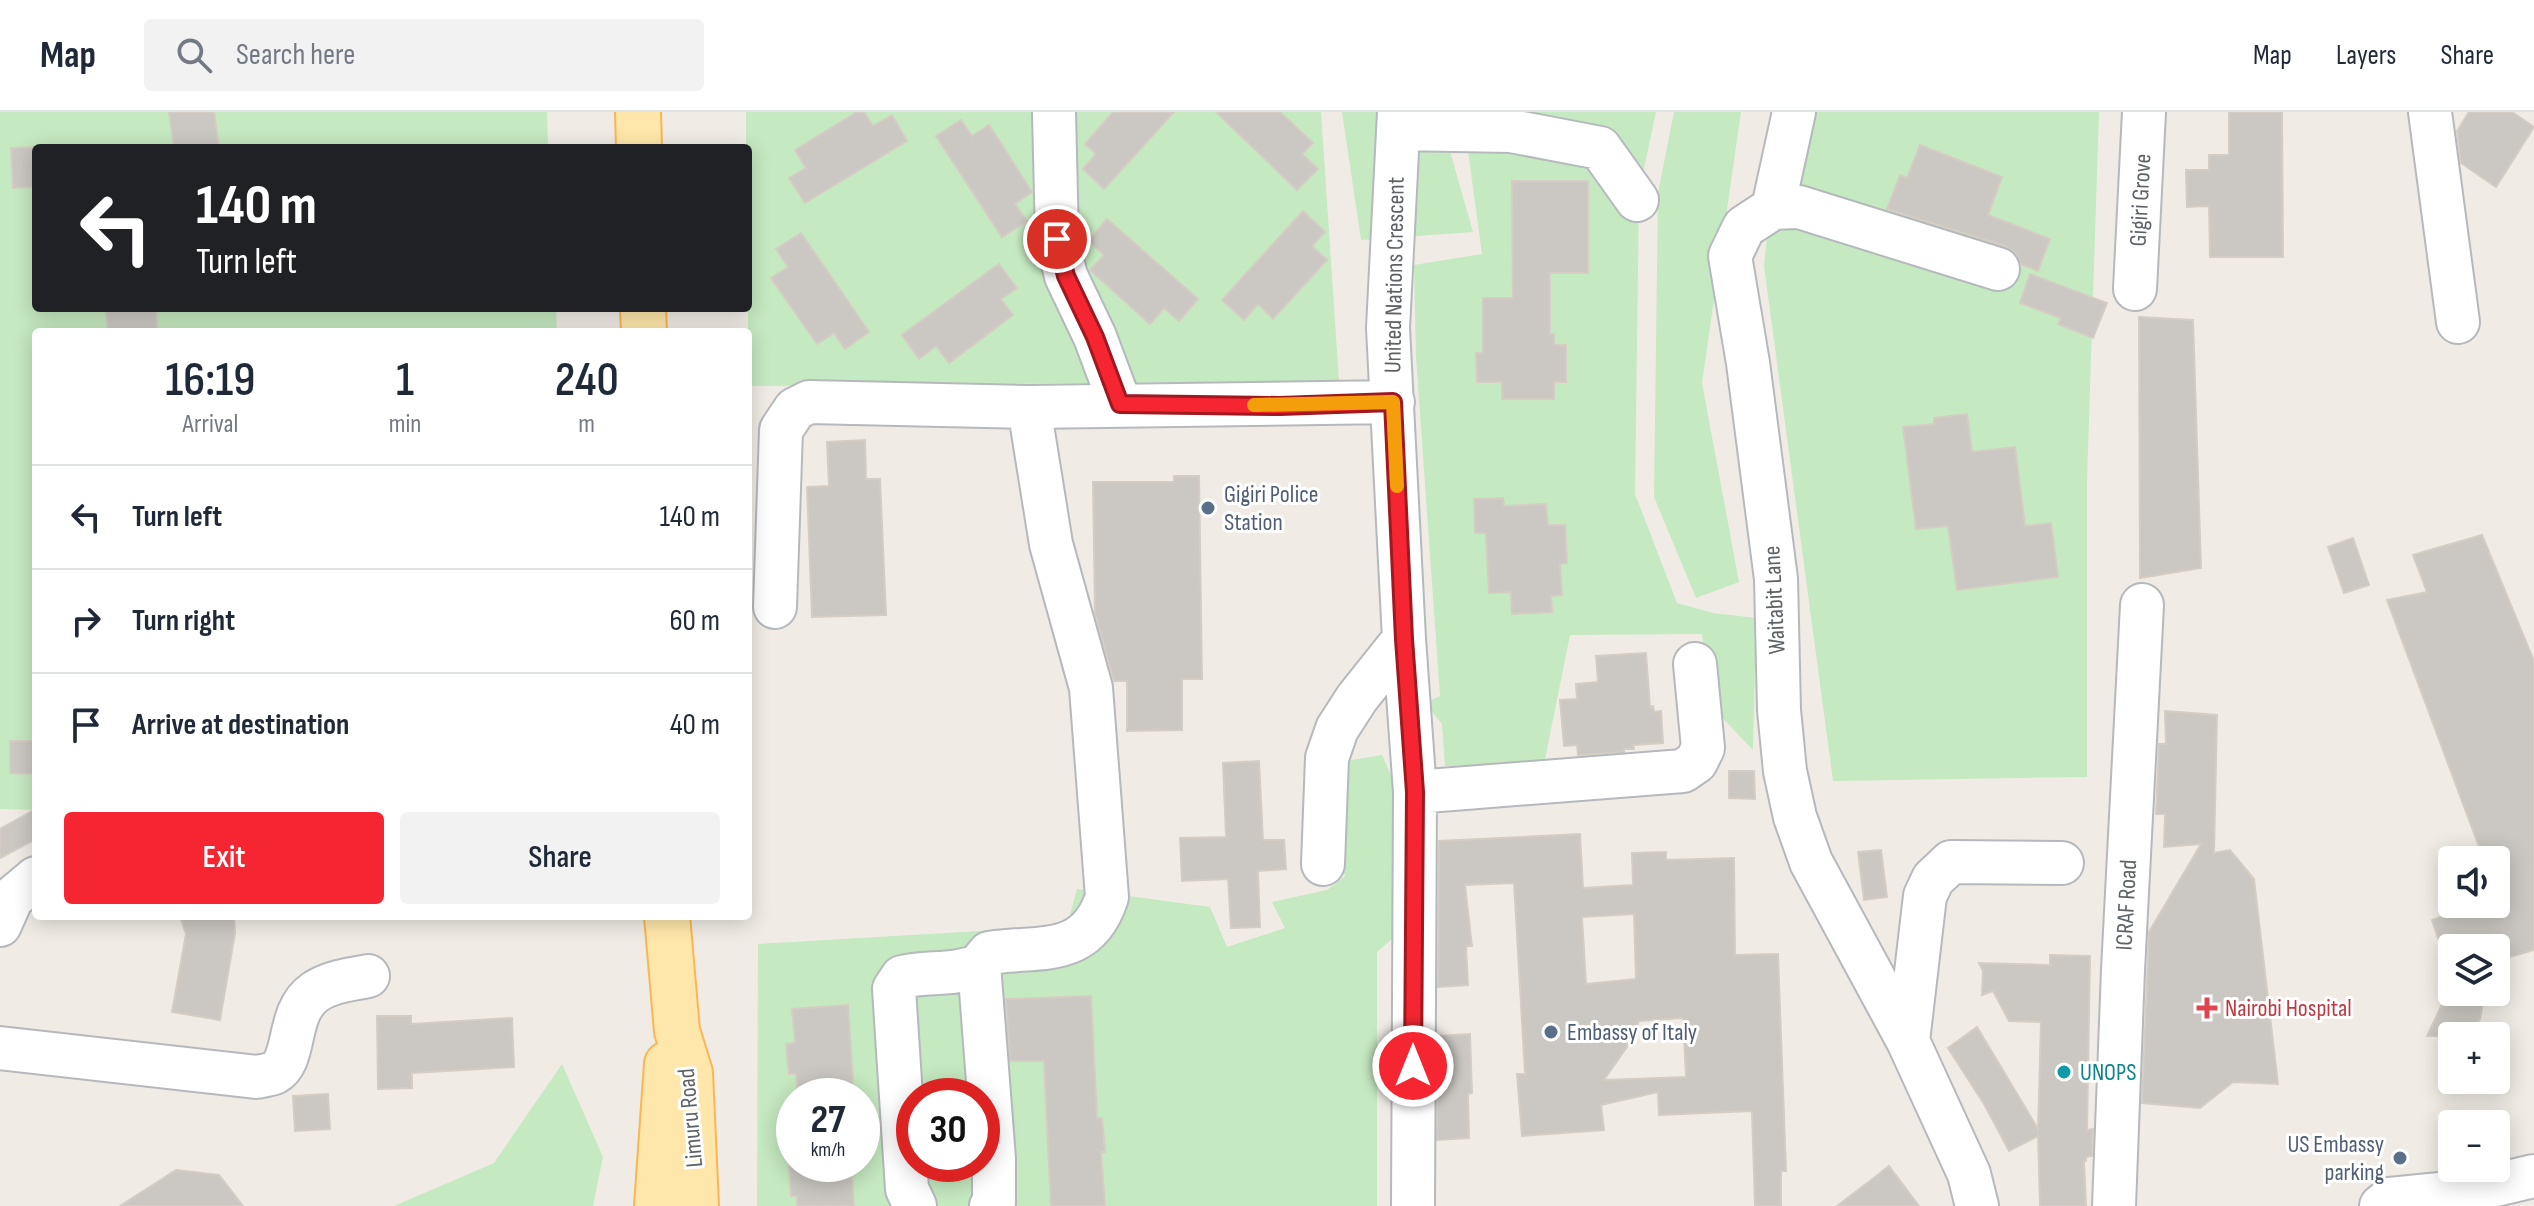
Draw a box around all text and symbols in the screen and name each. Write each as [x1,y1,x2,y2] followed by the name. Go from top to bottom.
[144,19,704,91] search box
[40,33,96,78] text: Map
[172,33,216,77] icon: search
[236,37,355,73] text: Search here
[2253,39,2292,72] text: Map
[2336,39,2396,72] text: Layers
[2440,39,2494,72] text: Share
[2124,153,2157,247] street label: Gigiri Grove
[196,173,317,240] text: 140 m
[64,176,168,280] icon: left
[1378,177,1411,373] street label: United Nations Crescent
[1023,205,1091,273] pin
[1035,217,1079,261] icon: arrive
[196,241,297,284] text: Turn left
[165,352,255,409] text: 16:19
[396,352,414,409] text: 1
[555,352,619,409] text: 240
[182,409,238,440] text: Arrival
[389,409,421,440] text: min
[578,409,595,440] text: m
[1224,480,1318,537] place label: Gigiri Police Station
[64,495,108,539] icon: left
[132,499,222,535] text: Turn left
[660,499,720,535] text: 140 m
[1199,499,1217,517] marker: Gigiri Police Station
[1757,545,1792,655] street label: Waitabit Lane
[64,599,108,643] icon: right
[132,603,235,639] text: Turn right
[669,603,720,639] text: 60 m
[64,703,108,747] icon: arrive
[132,707,349,743] text: Arrive at destination
[670,707,720,743] text: 40 m
[64,812,384,904] button: Exit
[400,812,720,904] button: Share
[2438,846,2510,1182] map controls
[2438,846,2510,918] button: sound
[2110,859,2143,951] street label: ICRAF Road
[2438,934,2510,1006] button: layers
[2225,994,2352,1023] place label: Nairobi Hospital
[2196,997,2218,1019] marker: Nairobi Hospital
[1567,1018,1697,1047] place label: Embassy of Italy
[2438,1022,2510,1094] button: +
[1542,1023,1560,1041] marker: Embassy of Italy
[1371,1024,1455,1108] position arrow
[2080,1058,2136,1087] place label: UNOPS
[2055,1063,2073,1081] marker: UNOPS
[672,1067,709,1169] street label: Limuru Road
[896,1078,1000,1182] speed limit sign: 30
[811,1096,845,1144] text: 27
[2438,1110,2510,1182] button: −
[2287,1130,2384,1187] place label: US Embassy parking
[811,1138,845,1162] text: km/h
[2391,1149,2409,1167] marker: US Embassy parking

